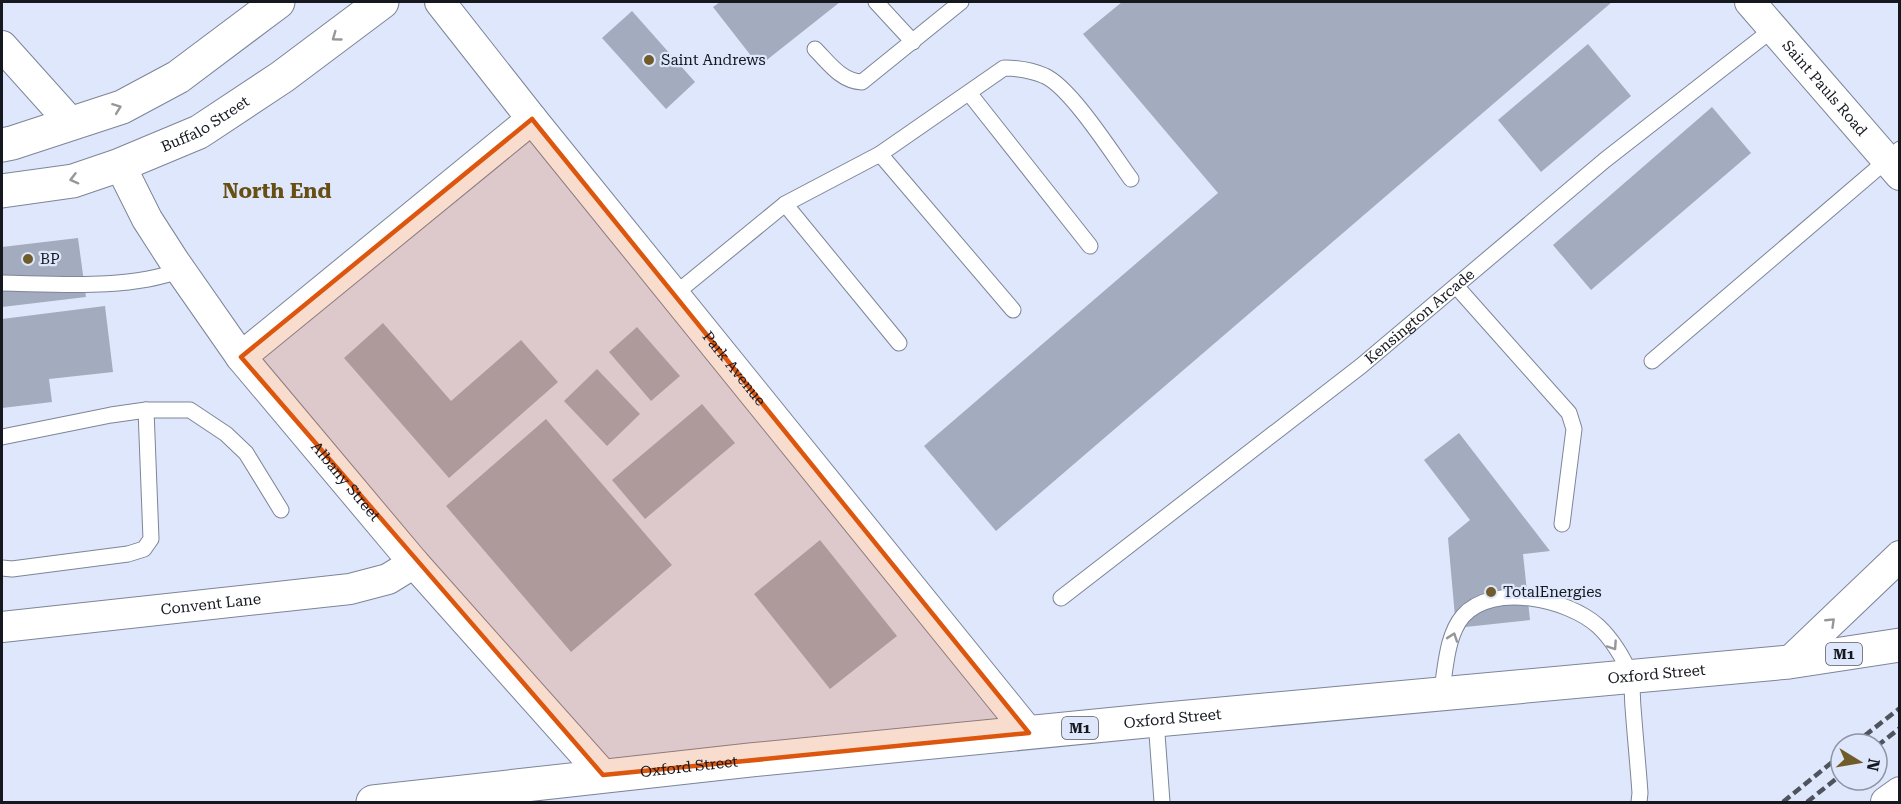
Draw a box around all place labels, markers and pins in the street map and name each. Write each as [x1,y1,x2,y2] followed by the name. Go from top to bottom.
[661,51,766,69] place label: Saint Andrews
[642,53,656,67] marker: Saint Andrews
[40,250,60,268] place label: BP
[21,252,35,266] marker: BP
[1503,583,1602,601] place label: TotalEnergies
[1484,585,1498,599] marker: TotalEnergies

